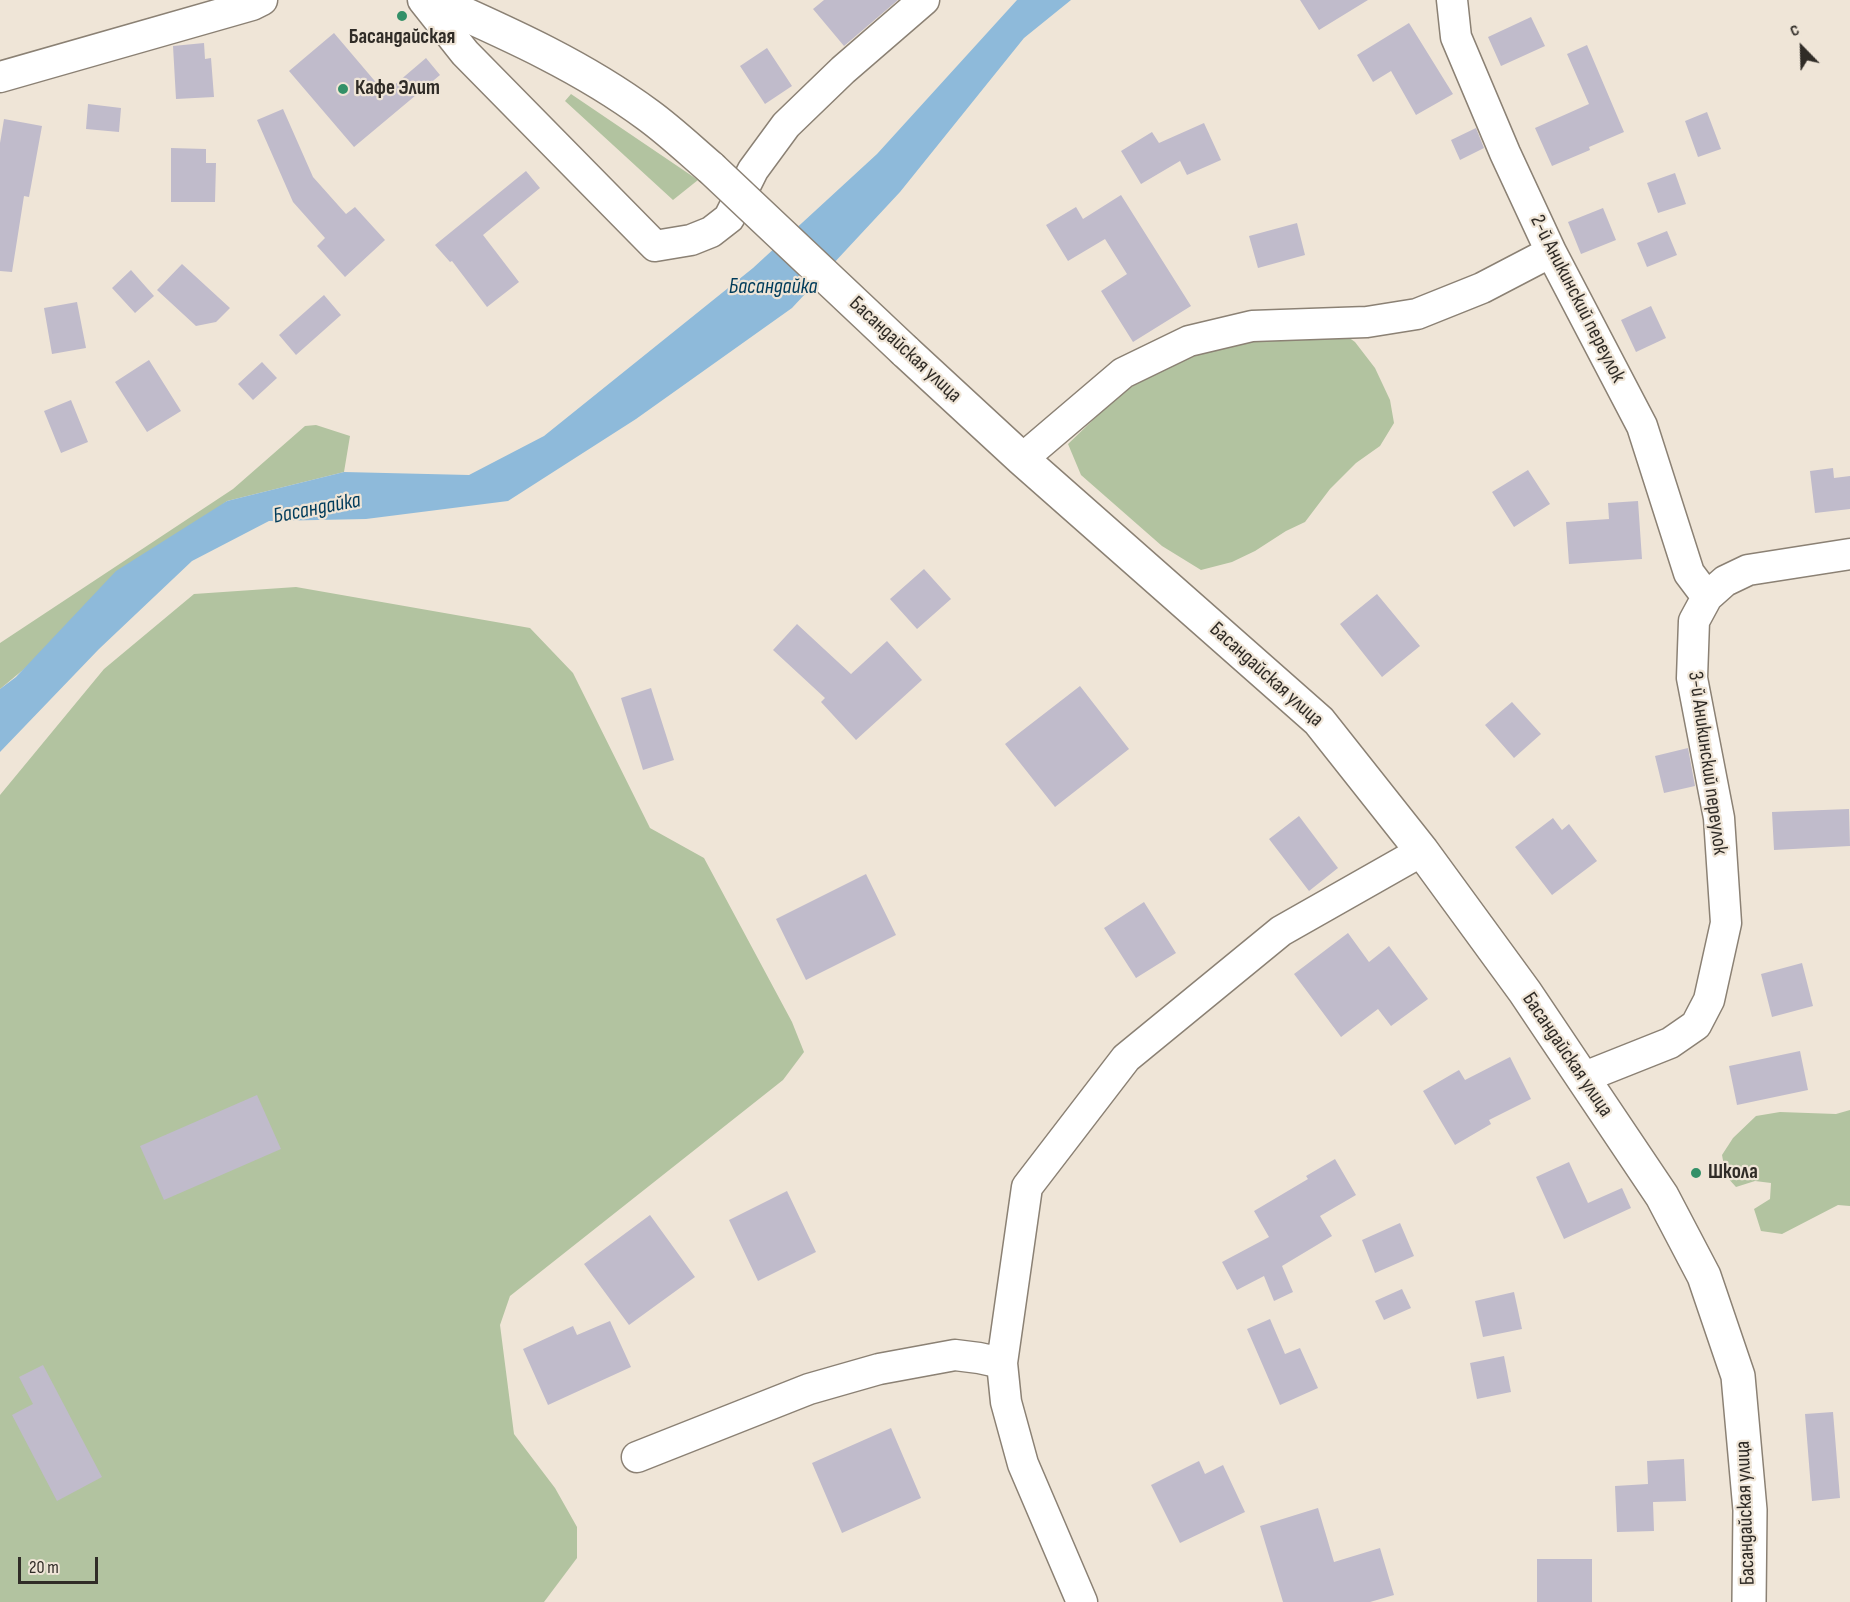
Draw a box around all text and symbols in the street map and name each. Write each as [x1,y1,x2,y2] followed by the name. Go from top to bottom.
[395,9,409,23] marker: Басандайская
[1772,18,1832,78] north arrow
[1787,21,1802,41] text: С
[349,25,455,51] place label: Басандайская
[355,76,440,102] place label: Кафе Элит
[336,82,350,96] marker: Кафе Элит
[1524,211,1630,387] street label: 2-й Аникинский переулок
[729,274,817,300] water label: Басандайка
[844,291,966,409] street label: Басандайская улица
[271,488,363,530] water label: Басандайка
[1204,617,1328,733] street label: Басандайская улица
[1682,670,1732,856] street label: 3-й Аникинский переулок
[1516,988,1618,1122] street label: Басандайская улица
[1708,1160,1758,1186] place label: Школа
[1689,1166,1703,1180] marker: Школа
[1731,1440,1761,1586] street label: Басандайская улица
[21,1545,100,1583] scale bar
[29,1557,59,1578] text: 20 m

